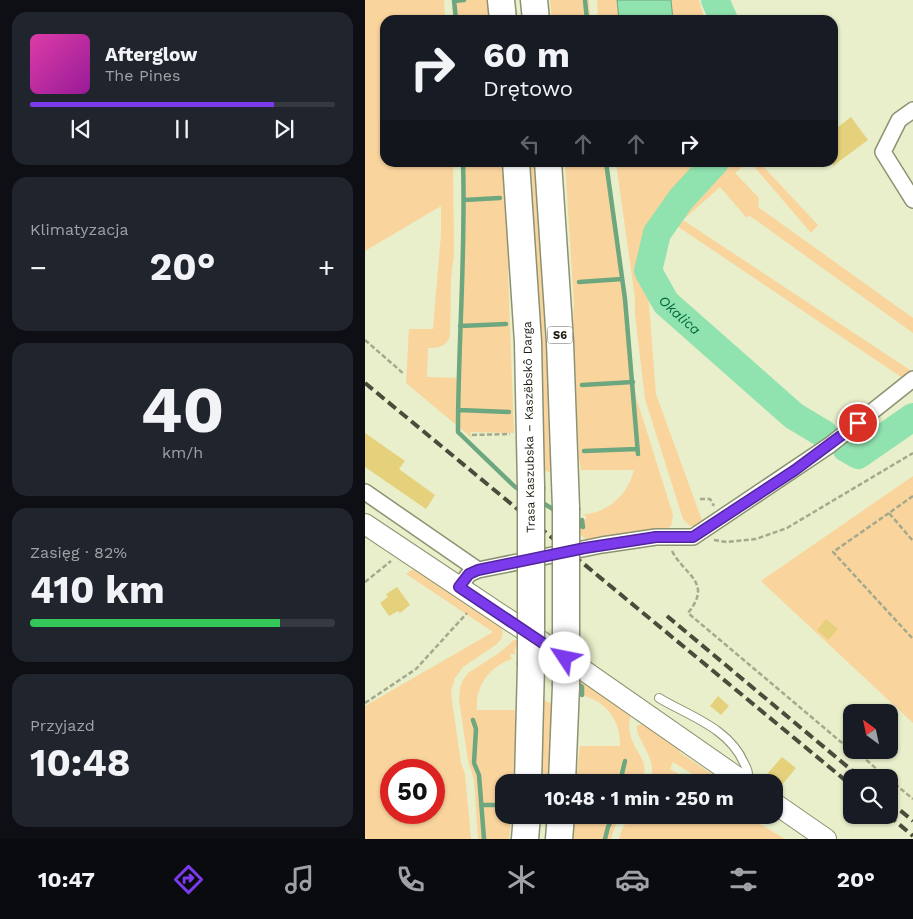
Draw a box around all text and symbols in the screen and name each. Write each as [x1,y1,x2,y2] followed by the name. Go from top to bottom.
[483,34,570,76] text: 60 m
[400,35,465,100] icon: right
[105,43,197,66] text: Afterglow
[105,66,181,85] text: The Pines
[483,76,573,101] text: Drętowo
[67,115,95,143] icon: previous
[168,115,196,143] icon: pause
[270,115,298,143] icon: next
[516,130,544,158] icon: left
[569,130,597,158] icon: ahead
[622,130,650,158] icon: ahead
[675,130,703,158] icon: right
[30,220,128,239] text: Klimatyzacja
[150,245,215,289] text: 20°
[30,251,47,284] text: −
[318,251,335,284] text: +
[656,293,704,338] water label: Okalica
[520,321,538,533] street label: Trasa Kaszubska – Kaszëbskô Darga
[547,326,573,344] road number: S6
[141,372,224,448] text: 40
[837,402,879,444] pin
[844,409,872,437] icon: arrive
[162,443,203,462] text: km/h
[30,543,127,562] text: Zasięg · 82%
[30,568,165,612] text: 410 km
[538,631,590,683] position arrow
[843,704,897,759] north arrow
[843,704,898,824] map controls
[30,716,95,735] text: Przyjazd
[30,741,131,785] text: 10:48
[380,759,445,824] speed limit sign: 50
[843,769,898,824] button: search
[544,787,734,810] text: 10:48 · 1 min · 250 m
[171,862,206,897] icon: directions
[282,862,317,897] icon: music
[393,862,428,897] icon: phone
[504,862,539,897] icon: climate
[615,862,650,897] icon: car
[726,862,761,897] icon: filters
[38,867,95,892] text: 10:47
[837,867,875,892] text: 20°

